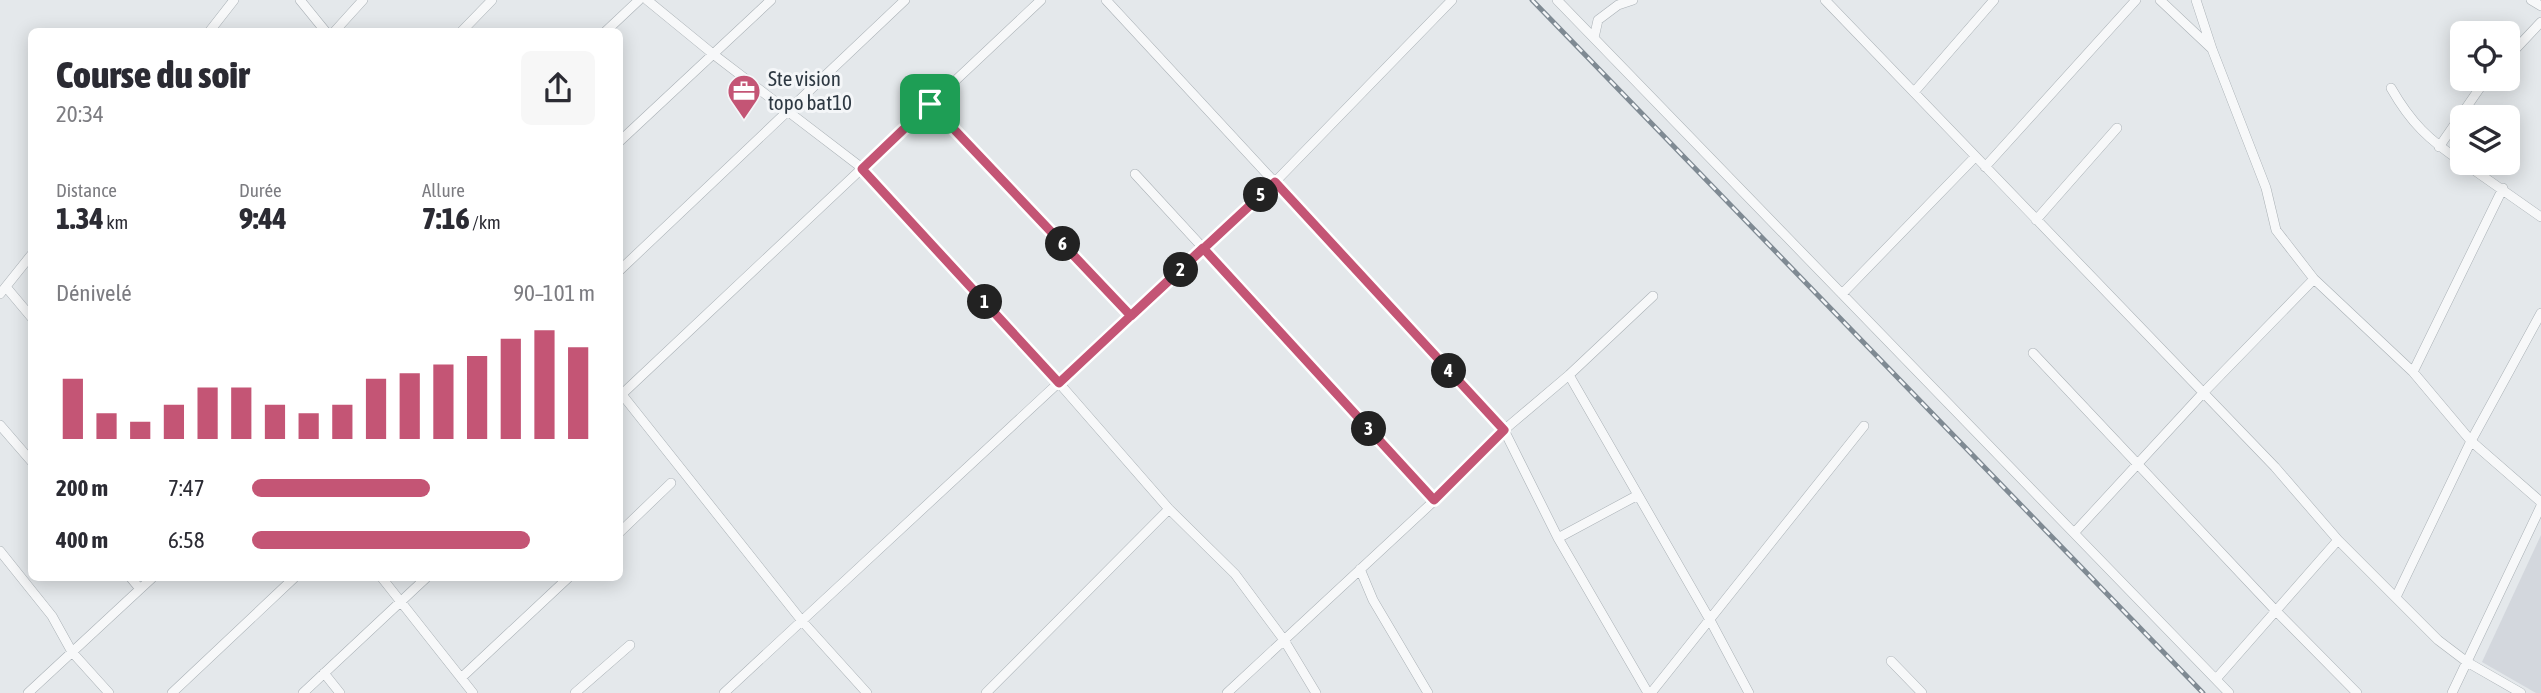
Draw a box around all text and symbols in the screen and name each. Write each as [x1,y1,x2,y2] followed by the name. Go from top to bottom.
[2450,21,2520,175] map controls
[2450,21,2520,91] button: locate
[521,51,595,125] button: share
[56,53,249,96] text: Course du soir
[768,66,852,114] place label: Ste vision topo bat10
[725,72,763,121] office icon: Ste vision topo bat10
[900,74,960,134] pin
[911,85,949,123] icon: arrive
[56,101,104,127] text: 20:34
[2450,105,2520,175] button: layers
[1244,178,1278,212] pin: 5
[56,179,117,201] text: Distance
[239,179,282,201] text: Durée
[422,179,465,201] text: Allure
[1256,183,1265,205] text: 5
[56,201,104,235] text: 1.34
[239,201,287,235] text: 9:44
[422,201,470,235] text: 7:16
[104,211,128,233] text: km
[470,211,501,233] text: /km
[1046,226,1080,262] pin: 6
[1058,232,1067,254] text: 6
[1164,252,1198,288] pin: 2
[1176,258,1185,280] text: 2
[56,280,132,306] text: Dénivelé
[513,280,595,306] text: 90–101 m
[968,284,1002,320] pin: 1
[980,290,989,312] text: 1
[1432,354,1466,388] pin: 4
[1444,359,1453,381] text: 4
[1352,412,1386,446] pin: 3
[1364,417,1373,439] text: 3
[56,475,108,501] text: 200 m
[168,475,205,501] text: 7:47
[56,527,108,553] text: 400 m
[168,527,205,553] text: 6:58

